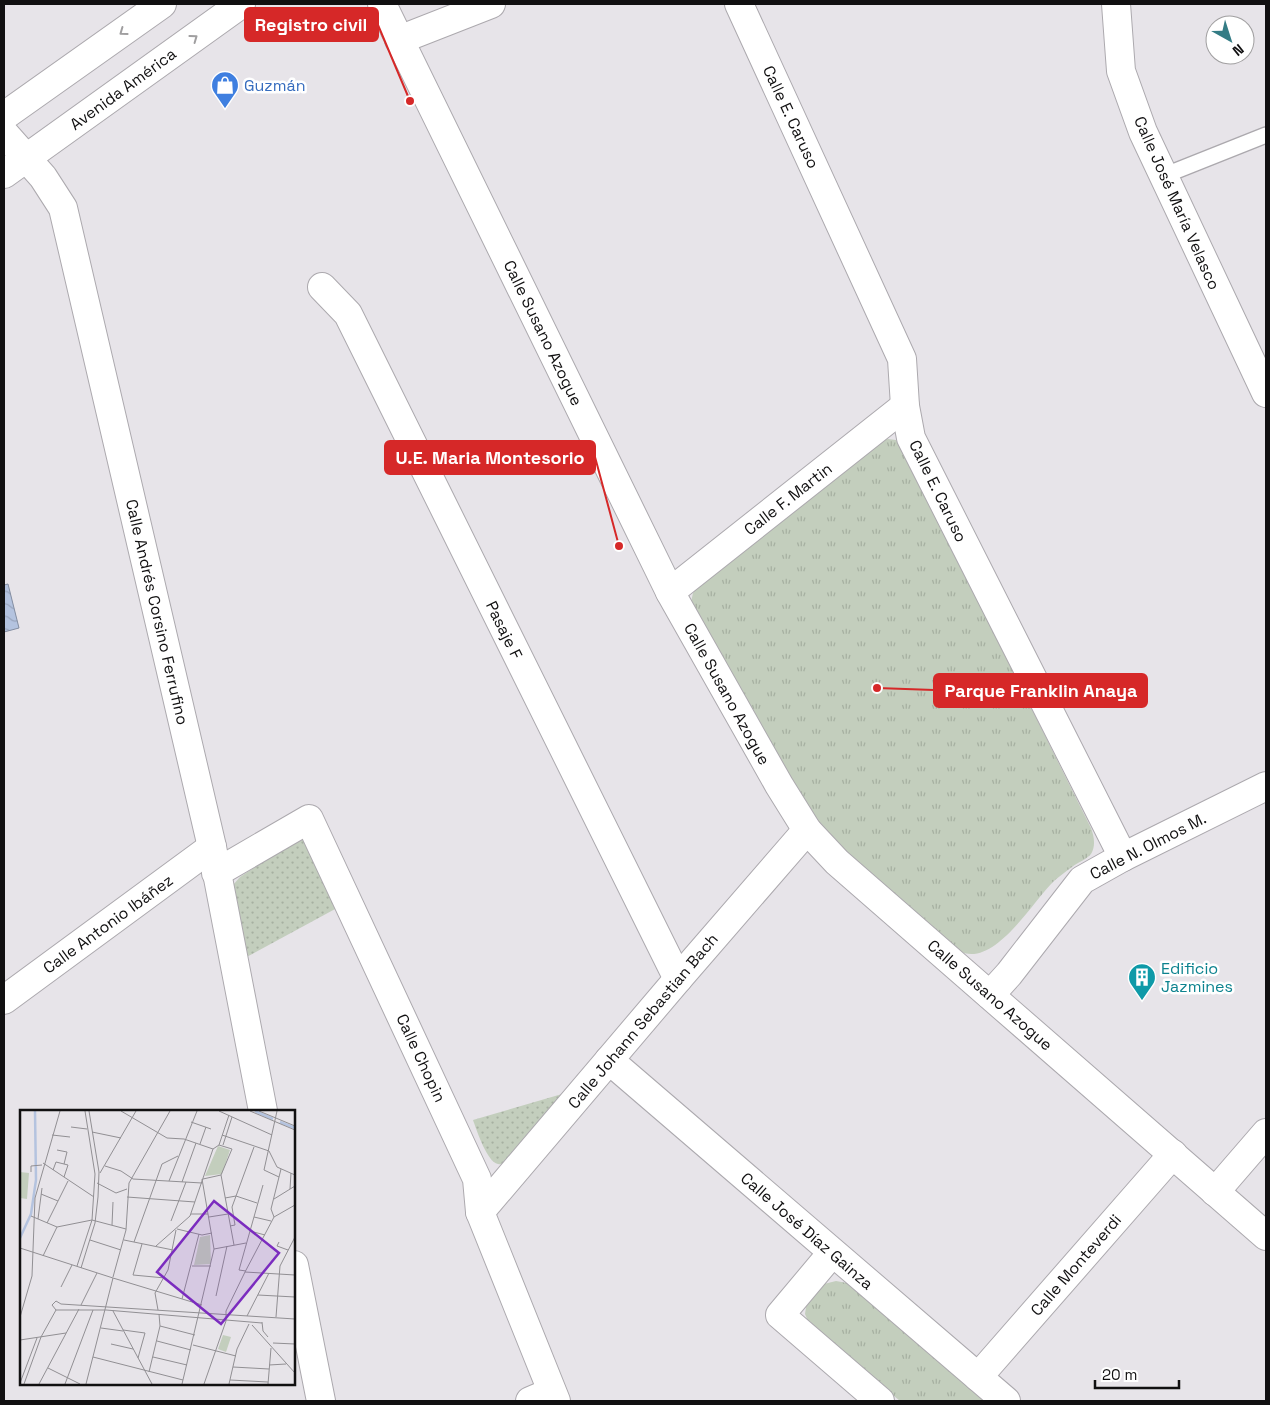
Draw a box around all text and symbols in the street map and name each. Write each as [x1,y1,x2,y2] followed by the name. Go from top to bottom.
[245,8,378,41] callout: Registro civil
[255,13,367,36] text: Registro civil
[1205,15,1255,65] north arrow
[119,26,128,35] one-way arrow
[188,35,197,44] one-way arrow
[1229,40,1247,60] text: N
[66,43,180,135] street label: Avenida América
[758,62,824,172] street label: Calle E. Caruso
[210,70,240,109] shop icon: Guzmán
[244,75,305,96] place label: Guzmán
[1129,113,1225,293] street label: Calle José María Velasco
[499,257,587,409] street label: Calle Susano Azogue
[904,436,972,546] street label: Calle E. Caruso
[385,441,595,474] callout: U.E. Maria Montesorio
[395,446,585,469] text: U.E. Maria Montesorio
[740,458,836,540] street label: Calle F. Martin
[121,497,193,727] street label: Calle Andrés Corsino Ferrufino
[481,597,527,663] street label: Pasaje F
[679,619,775,769] street label: Calle Susano Azogue
[934,674,1147,707] callout: Parque Franklin Anaya
[945,679,1138,702] text: Parque Franklin Anaya
[1086,808,1210,884] street label: Calle N. Olmos M.
[39,870,177,978] street label: Calle Antonio Ibáñez
[563,929,723,1113] street label: Calle Johann Sebastian Bach
[923,935,1057,1055] street label: Calle Susano Azogue
[1161,958,1233,997] place label: Edificio Jazmines
[1127,962,1157,1001] building icon: Edificio Jazmines
[391,1011,451,1105] street label: Calle Chopin
[20,1110,295,1385] inset map
[736,1168,878,1294] street label: Calle José Díaz Gainza
[1026,1210,1126,1320] street label: Calle Monteverdi
[1095,1358,1179,1390] scale bar
[1102,1365,1137,1384] text: 20 m

